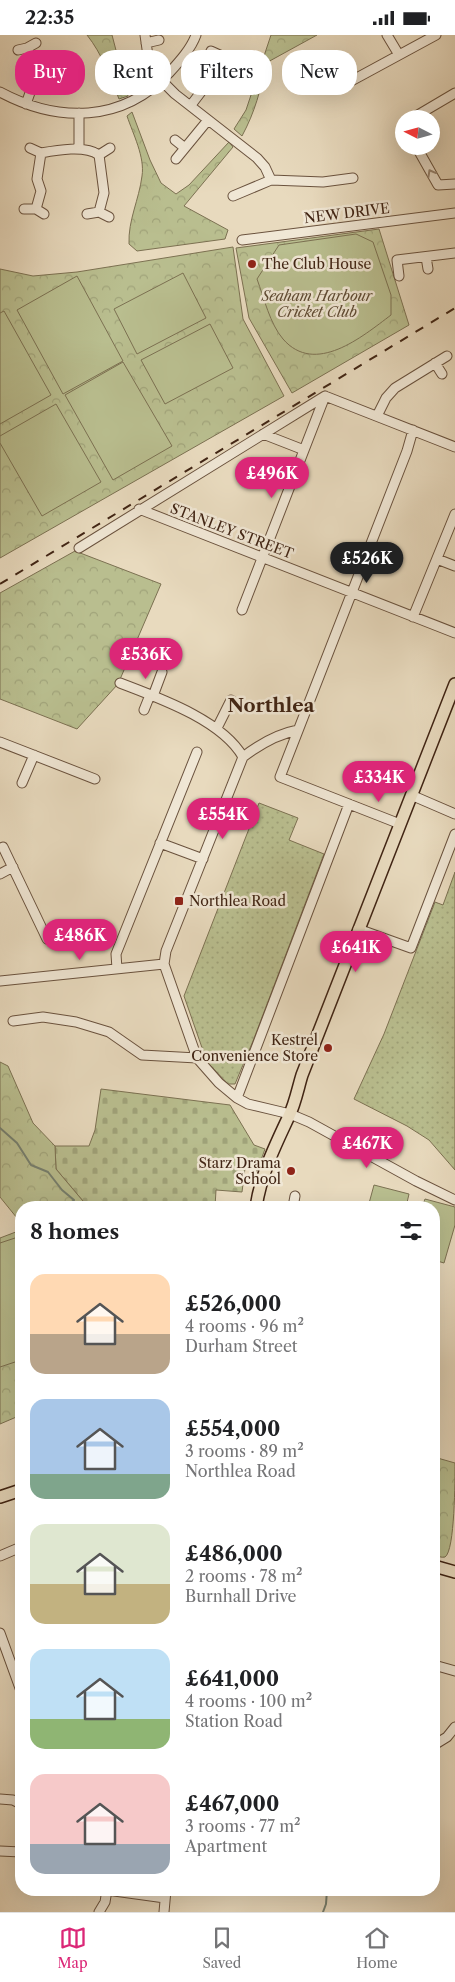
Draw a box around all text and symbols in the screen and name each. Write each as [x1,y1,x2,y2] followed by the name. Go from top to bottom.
[25,6,74,29] text: 22:35
[15,50,85,95] chip: Buy
[95,50,171,95] chip: Rent
[181,50,272,95] chip: Filters
[282,50,357,95] chip: New
[395,110,440,155] north arrow
[395,110,440,155] map controls
[428,169,438,178] one-way arrow
[303,199,391,227] street label: NEW DRIVE
[262,255,372,273] place label: The Club House
[246,258,258,270] marker: The Club House
[261,287,374,321] park label: Seaham Harbour Cricket Club
[237,457,307,499] pin: £496K
[246,463,298,483] text: £496K
[168,499,297,563] street label: STANLEY STREET
[332,541,402,584] pin: £526K
[341,548,393,568] text: £526K
[111,637,181,680] pin: £536K
[121,644,171,664] text: £536K
[227,694,316,717] district label: Northlea
[344,761,414,803] pin: £334K
[353,767,405,787] text: £334K
[188,797,258,840] pin: £554K
[198,804,248,824] text: £554K
[189,892,286,910] place label: Northlea Road
[173,895,185,907] marker: Northlea Road
[45,919,115,961] pin: £486K
[54,925,106,945] text: £486K
[321,931,391,973] pin: £641K
[331,937,381,957] text: £641K
[191,1031,318,1065] place label: Kestrel Convenience Store
[322,1042,334,1054] marker: Kestrel Convenience Store
[332,1127,402,1169] pin: £467K
[342,1133,392,1153] text: £467K
[198,1154,282,1188] place label: Starz Drama School
[285,1165,297,1177] marker: Starz Drama School
[397,1217,425,1245] icon: filters
[30,1219,119,1244] text: 8 homes
[185,1291,281,1316] text: £526,000
[70,1294,130,1354] icon: home
[185,1316,304,1336] text: 4 rooms · 96 m²
[185,1336,298,1356] text: Durham Street
[185,1416,280,1441] text: £554,000
[70,1419,130,1479] icon: home
[185,1441,304,1461] text: 3 rooms · 89 m²
[185,1461,296,1481] text: Northlea Road
[185,1541,283,1566] text: £486,000
[70,1544,130,1604] icon: home
[185,1566,303,1586] text: 2 rooms · 78 m²
[185,1586,297,1606] text: Burnhall Drive
[185,1666,279,1691] text: £641,000
[70,1669,130,1729] icon: home
[185,1691,312,1711] text: 4 rooms · 100 m²
[185,1711,283,1731] text: Station Road
[185,1791,279,1816] text: £467,000
[70,1794,130,1854] icon: home
[185,1816,301,1836] text: 3 rooms · 77 m²
[185,1836,267,1856] text: Apartment
[57,1924,88,1972] tab: Map
[203,1924,241,1972] tab: Saved
[356,1924,397,1972] tab: Home

